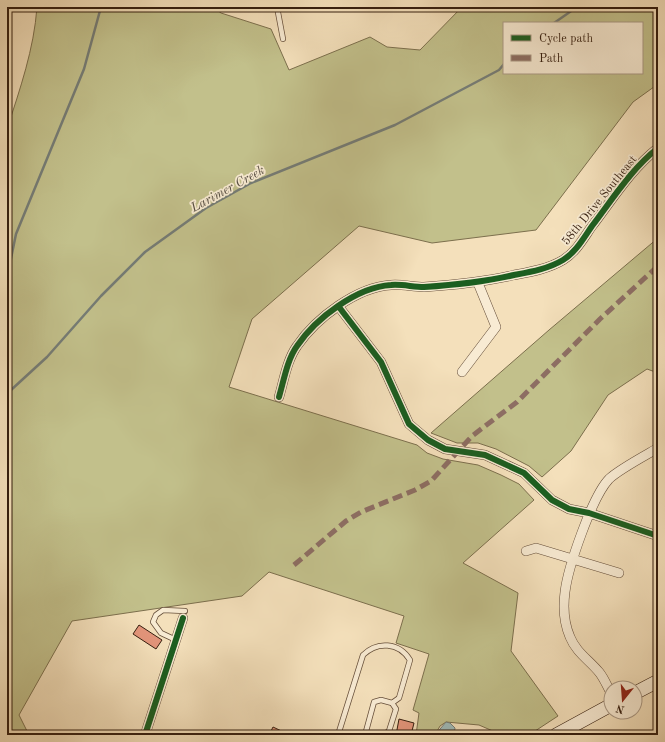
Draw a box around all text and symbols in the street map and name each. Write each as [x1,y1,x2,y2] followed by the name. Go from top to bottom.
[503,22,643,74] legend
[539,33,594,45] text: Cycle path
[539,53,564,65] text: Path
[559,153,640,248] street label: 58th Drive Southeast
[188,164,267,215] water label: Larimer Creek
[603,680,643,720] north arrow
[614,701,626,715] text: N

